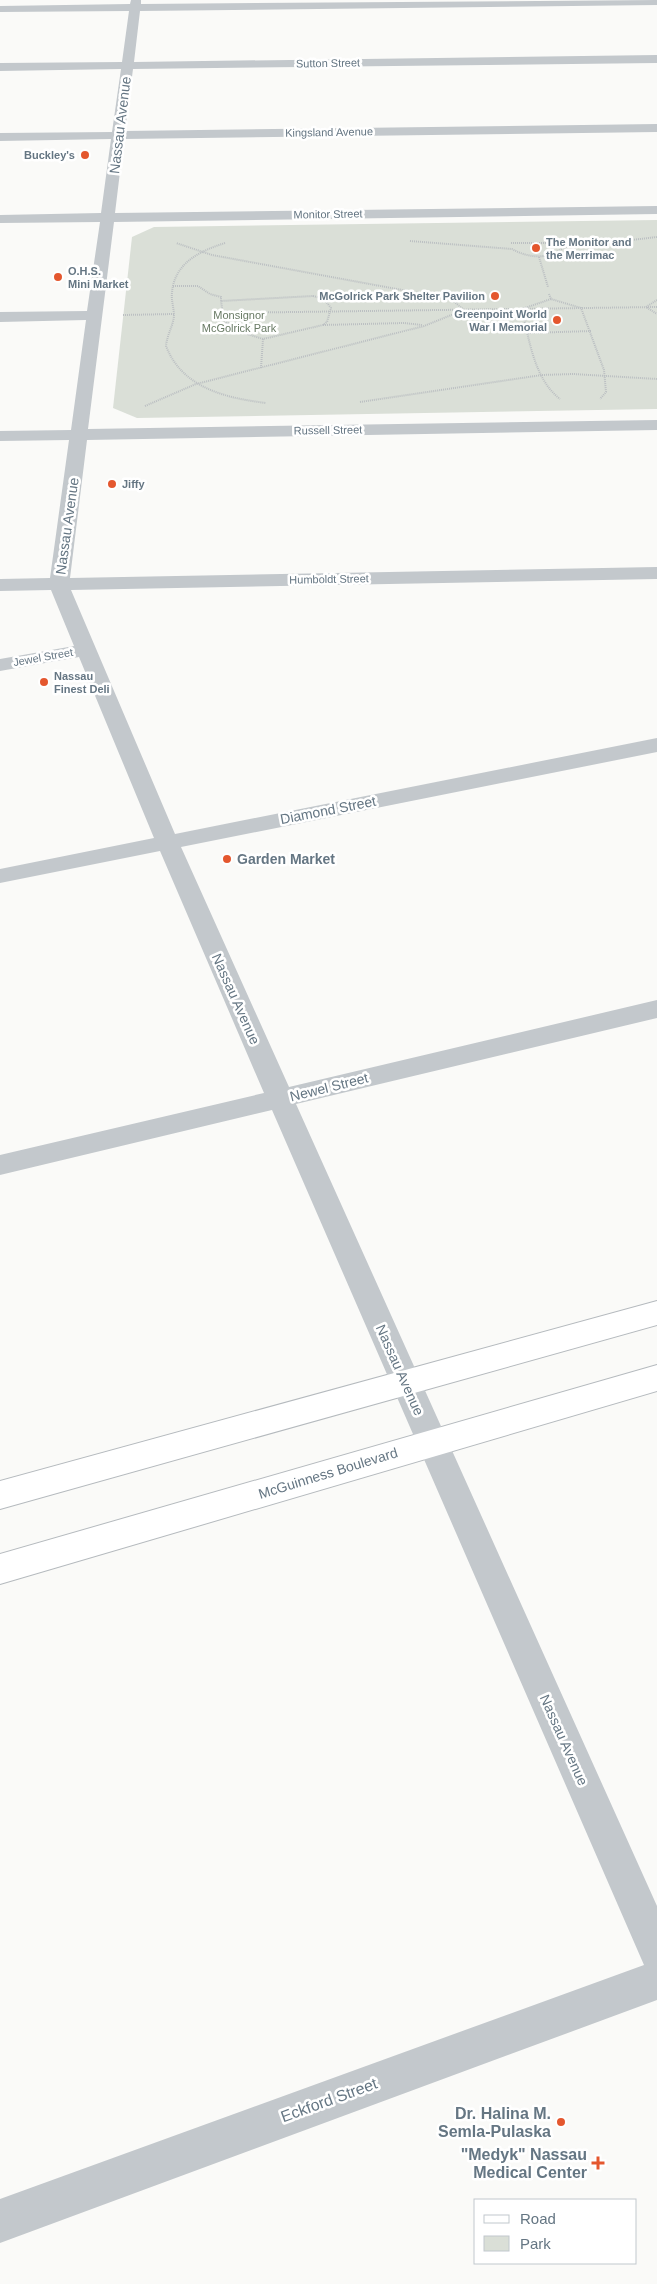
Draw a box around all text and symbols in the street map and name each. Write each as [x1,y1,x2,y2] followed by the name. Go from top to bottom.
[296,56,360,70] street label: Sutton Street
[106,75,134,175] street label: Nassau Avenue
[285,125,373,139] street label: Kingsland Avenue
[24,149,75,161] place label: Buckley's
[79,149,91,161] marker: Buckley's
[293,207,363,221] street label: Monitor Street
[546,236,632,261] place label: The Monitor and the Merrimac
[530,242,542,254] marker: The Monitor and the Merrimac
[68,265,129,290] place label: O.H.S. Mini Market
[52,271,64,283] marker: O.H.S. Mini Market
[319,290,485,302] place label: McGolrick Park Shelter Pavilion
[489,290,501,302] marker: McGolrick Park Shelter Pavilion
[454,308,547,333] place label: Greenpoint World War I Memorial
[202,309,277,334] park label: Monsignor McGolrick Park
[551,314,563,326] marker: Greenpoint World War I Memorial
[294,423,362,437] street label: Russell Street
[52,476,82,576] street label: Nassau Avenue
[106,478,118,490] marker: Jiffy
[122,478,146,490] place label: Jiffy
[289,572,369,586] street label: Humboldt Street
[12,646,74,668] street label: Jewel Street
[54,670,110,695] place label: Nassau Finest Deli
[38,676,50,688] marker: Nassau Finest Deli
[279,793,377,827] street label: Diamond Street
[237,851,335,867] place label: Garden Market
[221,853,233,865] marker: Garden Market
[209,951,263,1047] street label: Nassau Avenue
[288,1070,370,1104] street label: Newel Street
[373,1322,427,1418] street label: Nassau Avenue
[256,1444,400,1502] street label: McGuinness Boulevard
[537,1692,591,1788] street label: Nassau Avenue
[278,2074,380,2125] street label: Eckford Street
[438,2105,551,2140] place label: Dr. Halina M. Semla-Pulaska
[555,2116,567,2128] marker: Dr. Halina M. Semla-Pulaska
[461,2146,587,2181] place label: "Medyk" Nassau Medical Center
[591,2156,605,2170] marker: "Medyk" Nassau Medical Center
[474,2199,637,2264] legend
[520,2210,556,2227] text: Road
[520,2235,551,2252] text: Park

